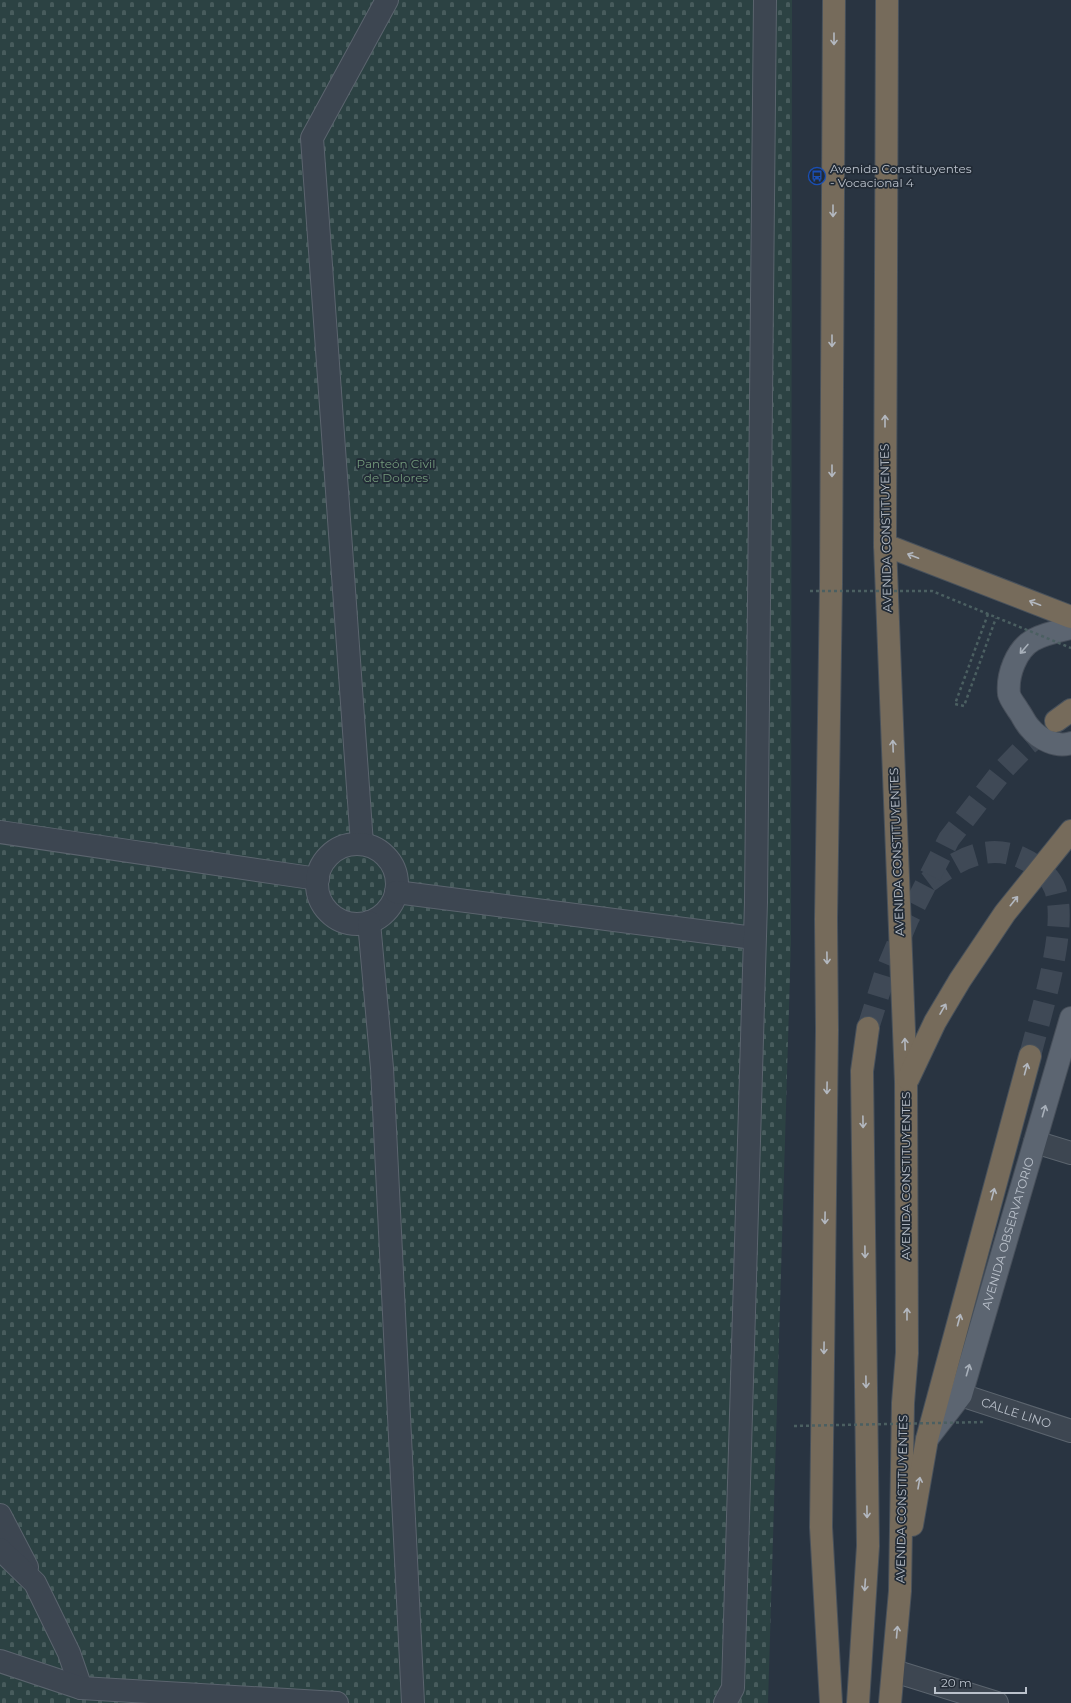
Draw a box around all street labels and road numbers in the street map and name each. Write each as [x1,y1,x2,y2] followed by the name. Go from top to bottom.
[877,444,894,612] street label: AVENIDA CONSTITUYENTES
[886,767,907,937] street label: AVENIDA CONSTITUYENTES
[898,1092,913,1260] street label: AVENIDA CONSTITUYENTES
[978,1155,1037,1311] street label: AVENIDA OBSERVATORIO
[979,1394,1053,1431] street label: CALLE LINO
[893,1415,910,1583] street label: AVENIDA CONSTITUYENTES

